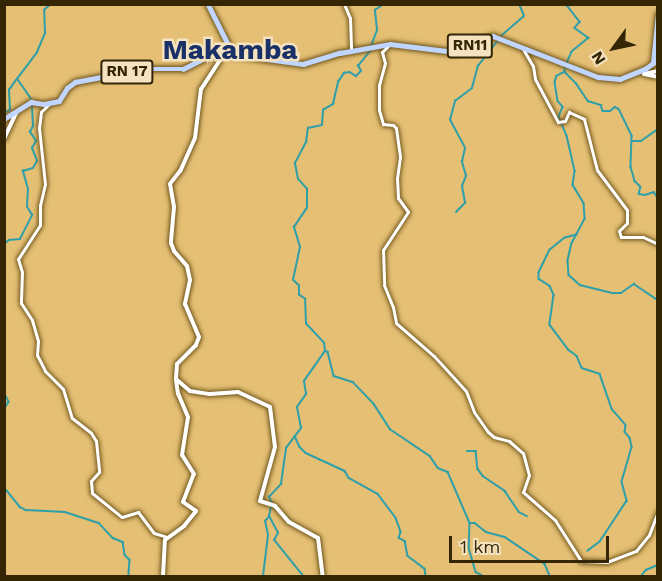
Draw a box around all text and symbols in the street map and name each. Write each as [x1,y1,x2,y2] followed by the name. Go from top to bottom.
[584,18,644,78] north arrow
[162,33,298,67] district label: Makamba
[446,34,494,58] road number: RN11
[587,48,610,68] text: N
[100,60,154,84] road number: RN 17
[452,524,612,562] scale bar
[460,536,501,557] text: 1 km

